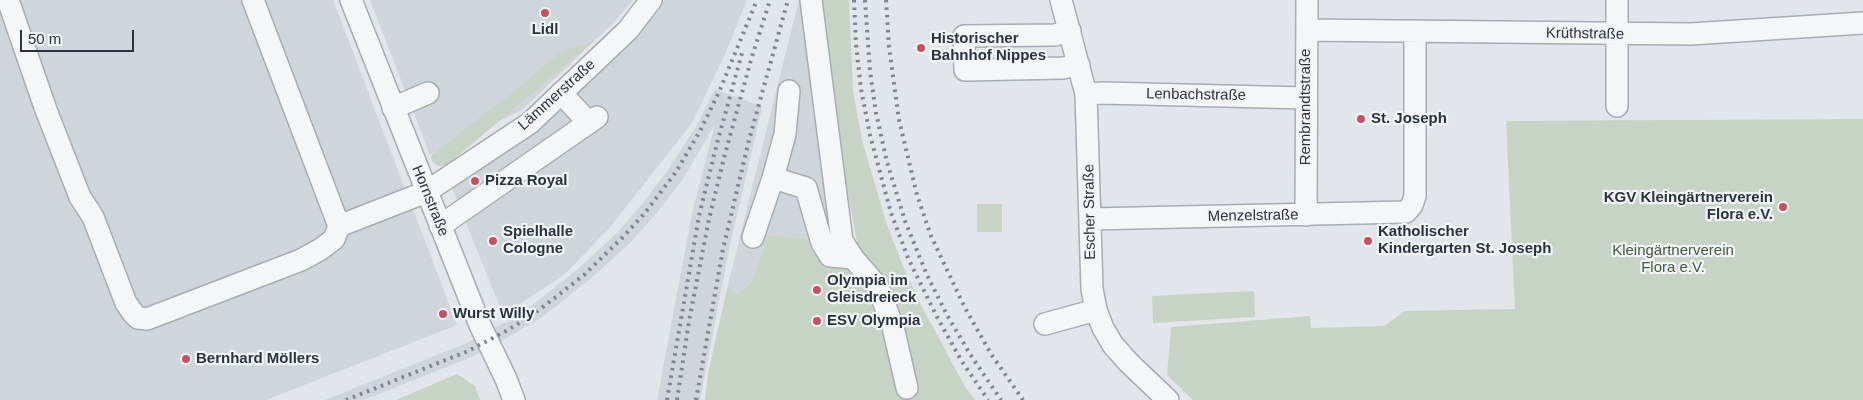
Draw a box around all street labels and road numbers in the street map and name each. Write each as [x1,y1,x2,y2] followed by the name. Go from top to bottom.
[1546,24,1624,44] street label: Krüthstraße
[1297,49,1315,165] street label: Rembrandtstraße
[515,56,599,134] street label: Lämmerstraße
[1146,85,1246,105] street label: Lenbachstraße
[408,163,452,239] street label: Hornstraße
[1080,164,1100,260] street label: Escher Straße
[1207,206,1299,226] street label: Menzelstraße

